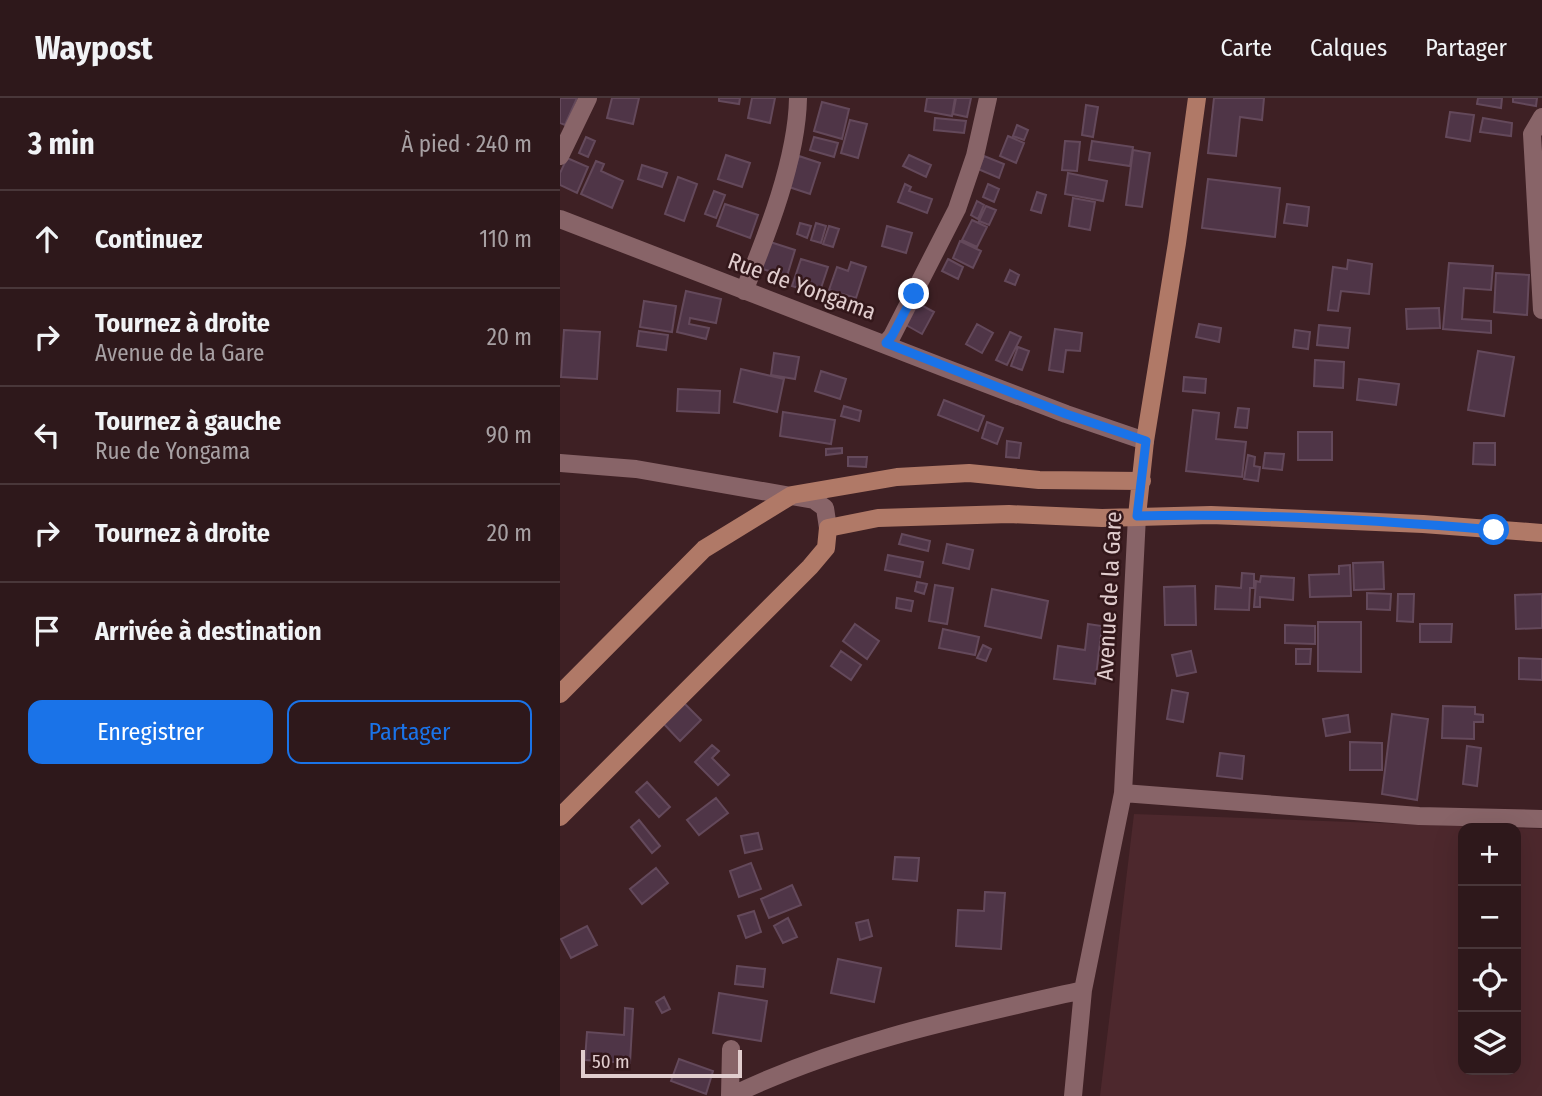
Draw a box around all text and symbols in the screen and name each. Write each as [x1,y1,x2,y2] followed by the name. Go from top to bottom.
[35,28,153,68] text: Waypost
[1221,34,1272,62] text: Carte
[1310,34,1387,62] text: Calques
[1425,34,1507,62] text: Partager
[28,126,95,162] text: 3 min
[401,130,532,158] text: À pied · 240 m
[28,220,66,258] icon: ahead
[95,224,202,255] text: Continuez
[479,225,532,253] text: 110 m
[724,246,880,326] street label: Rue de Yongama
[898,278,929,309] route end
[95,308,270,339] text: Tournez à droite
[28,318,66,356] icon: right
[487,323,532,351] text: 20 m
[95,339,264,367] text: Avenue de la Gare
[95,406,281,437] text: Tournez à gauche
[28,416,66,454] icon: left
[486,421,532,449] text: 90 m
[95,437,250,465] text: Rue de Yongama
[1091,511,1127,681] street label: Avenue de la Gare
[28,514,66,552] icon: right
[1478,514,1509,545] route start
[95,518,270,549] text: Tournez à droite
[487,519,532,547] text: 20 m
[28,612,66,650] icon: arrive
[95,616,322,647] text: Arrivée à destination
[28,700,273,764] button: Enregistrer
[287,700,532,764] button: Partager
[1458,823,1521,1075] map controls
[1458,823,1521,886] button: +
[1458,886,1521,949] button: −
[1458,949,1521,1012] button: locate
[1458,1012,1521,1075] button: layers
[581,1047,742,1079] scale bar
[592,1050,630,1073] text: 50 m

